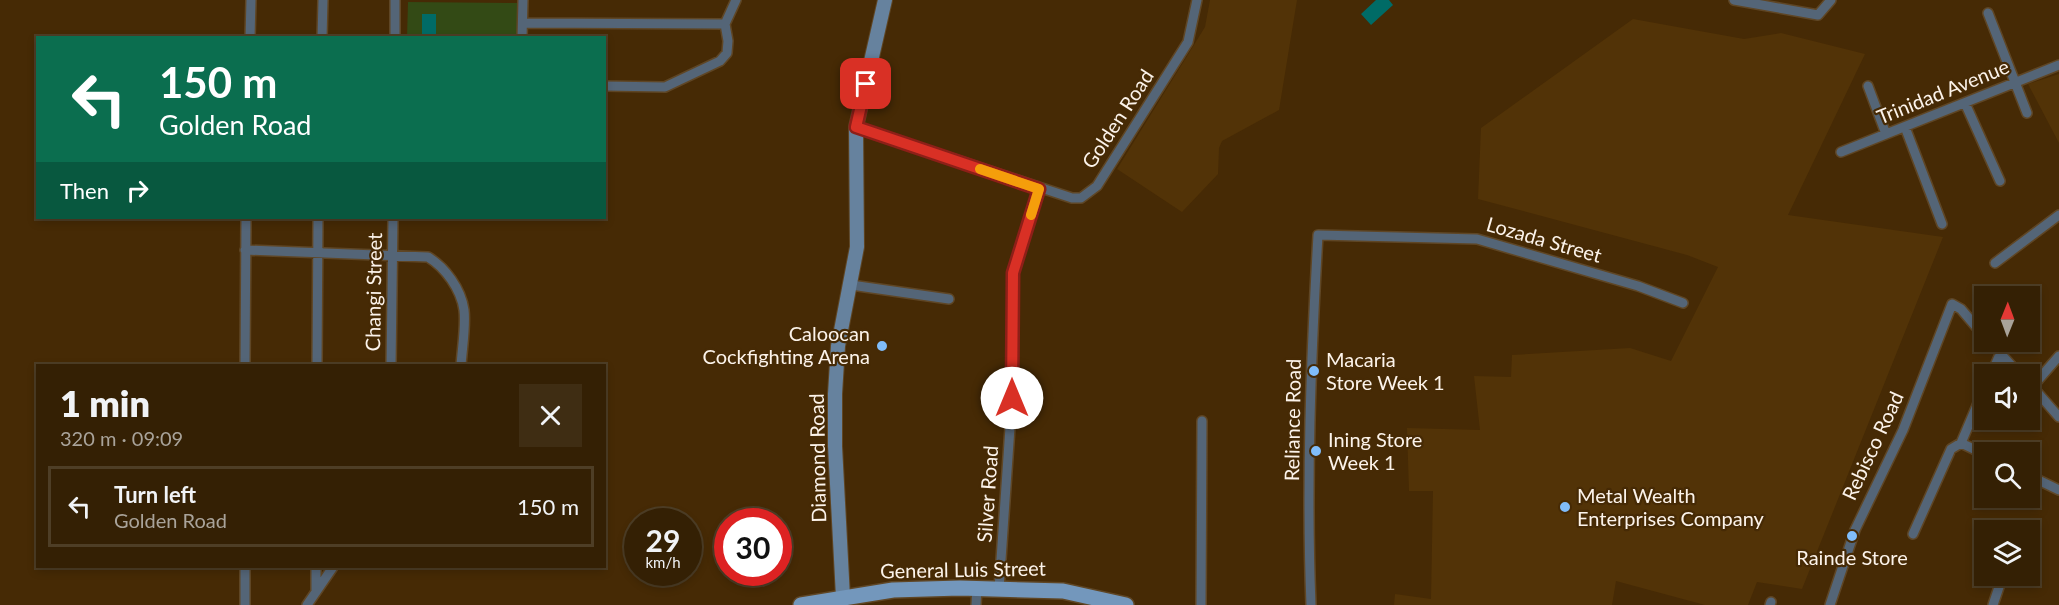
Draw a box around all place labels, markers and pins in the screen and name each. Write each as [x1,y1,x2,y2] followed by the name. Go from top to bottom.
[840,58,891,109] pin
[703,321,870,368] place label: Caloocan Cockfighting Arena
[875,339,889,353] marker: Caloocan Cockfighting Arena
[1326,347,1445,394] place label: Macaria Store Week 1
[1307,364,1321,378] marker: Macaria Store Week 1
[1328,427,1422,474] place label: Ining Store Week 1
[1309,444,1323,458] marker: Ining Store Week 1
[1577,483,1765,530] place label: Metal Wealth Enterprises Company
[1558,500,1572,514] marker: Metal Wealth Enterprises Company
[1845,529,1859,543] marker: Rainde Store
[1796,545,1908,569] place label: Rainde Store

